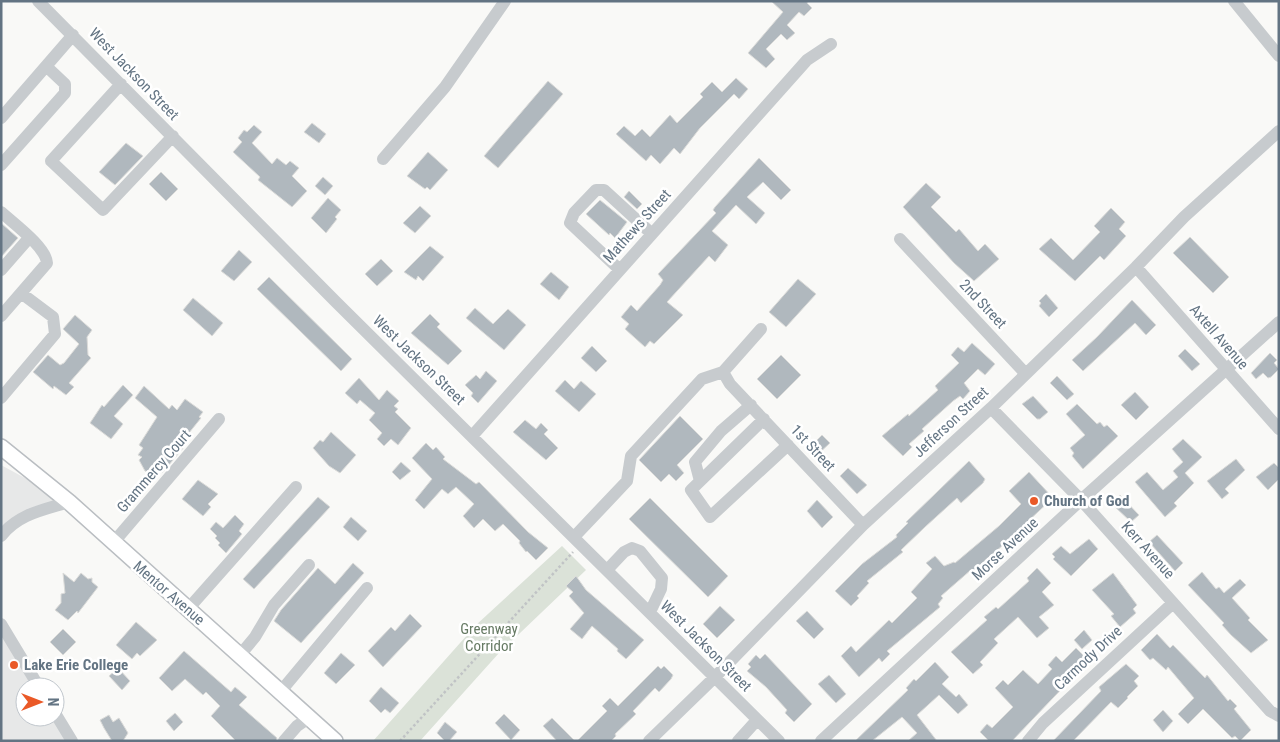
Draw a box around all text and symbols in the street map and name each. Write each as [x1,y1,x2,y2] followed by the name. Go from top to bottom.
[85,24,183,124] street label: West Jackson Street
[599,186,675,266] street label: Mathews Street
[956,276,1010,332] street label: 2nd Street
[1186,301,1252,373] street label: Axtell Avenue
[369,311,469,409] street label: West Jackson Street
[910,383,992,461] street label: Jefferson Street
[787,421,839,475] street label: 1st Street
[113,426,195,516] street label: Grammercy Court
[1044,492,1129,510] place label: Church of God
[1028,495,1040,507] marker: Church of God
[968,514,1042,584] street label: Morse Avenue
[1118,518,1178,582] street label: Kerr Avenue
[130,557,208,629] street label: Mentor Avenue
[657,597,755,695] street label: West Jackson Street
[460,620,518,655] park label: Greenway Corridor
[1050,622,1126,694] street label: Carmody Drive
[24,656,128,674] place label: Lake Erie College
[8,659,20,671] marker: Lake Erie College
[15,677,65,727] north arrow
[45,698,61,706] text: N

